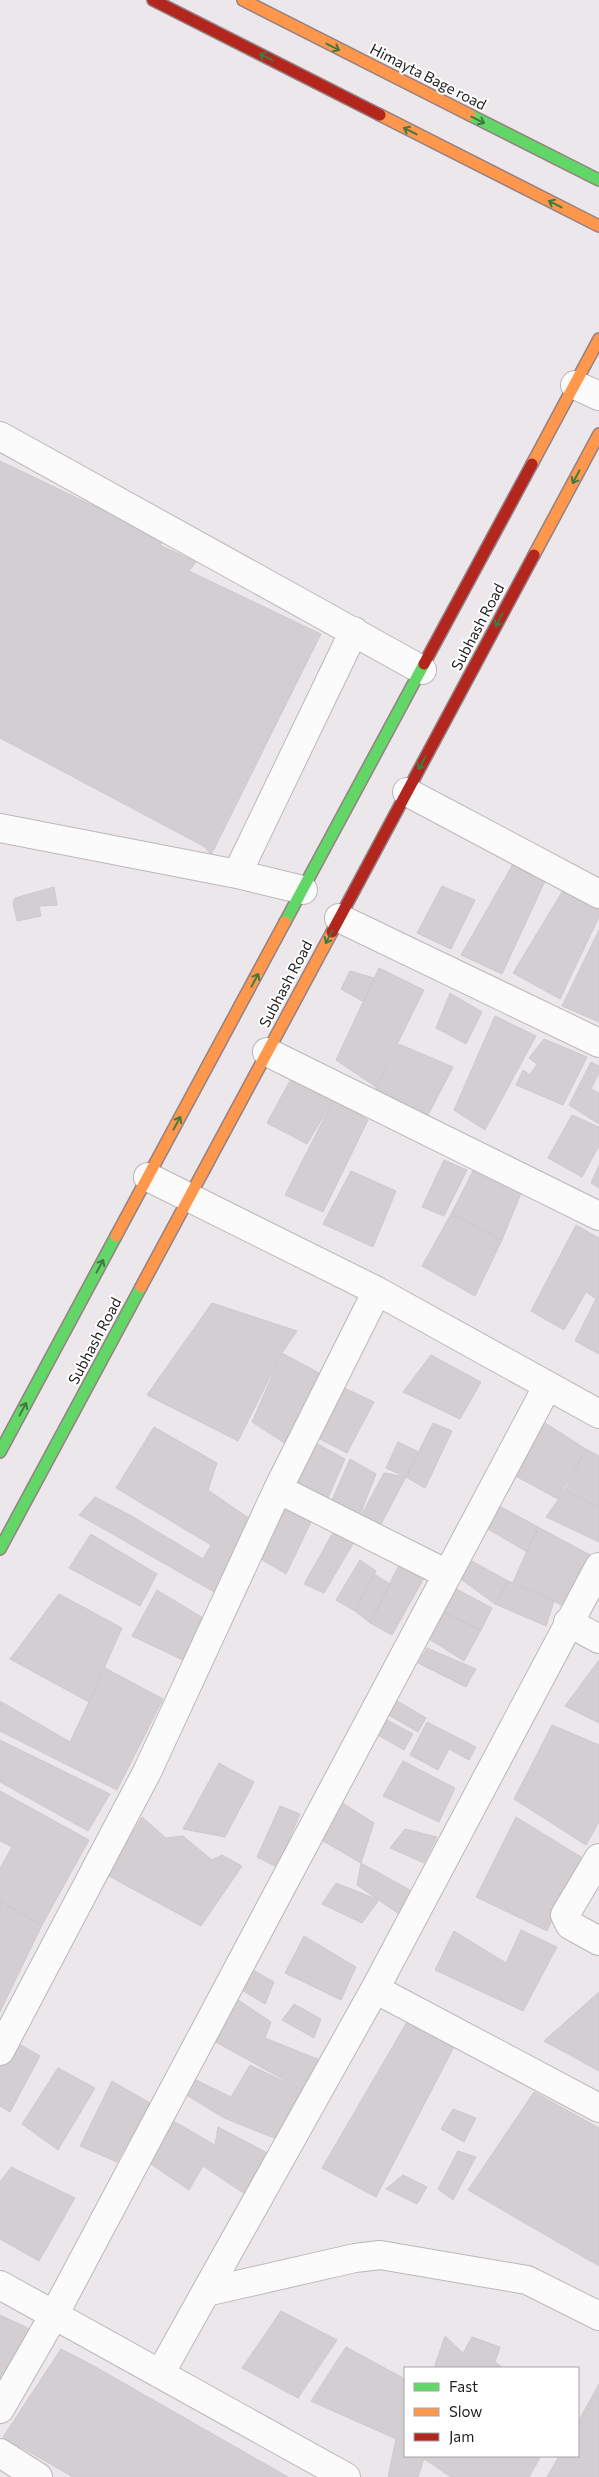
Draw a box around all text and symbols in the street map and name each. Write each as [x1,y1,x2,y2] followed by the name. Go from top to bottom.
[367,39,490,113] street label: Himayta Bage road
[325,42,340,52] one-way arrow
[258,52,273,62] one-way arrow
[471,115,486,125] one-way arrow
[403,126,418,135] one-way arrow
[548,199,563,209] one-way arrow
[571,469,581,484] one-way arrow
[447,580,508,673] street label: Subhash Road
[494,612,504,627] one-way arrow
[417,755,426,770] one-way arrow
[324,929,333,944] one-way arrow
[255,937,316,1030] street label: Subhash Road
[250,973,260,988] one-way arrow
[173,1116,183,1130] one-way arrow
[96,1259,105,1274] one-way arrow
[64,1294,125,1387] street label: Subhash Road
[19,1402,28,1417] one-way arrow
[404,2367,579,2457] legend
[449,2377,478,2395] text: Fast
[449,2402,482,2420] text: Slow
[449,2427,474,2445] text: Jam

